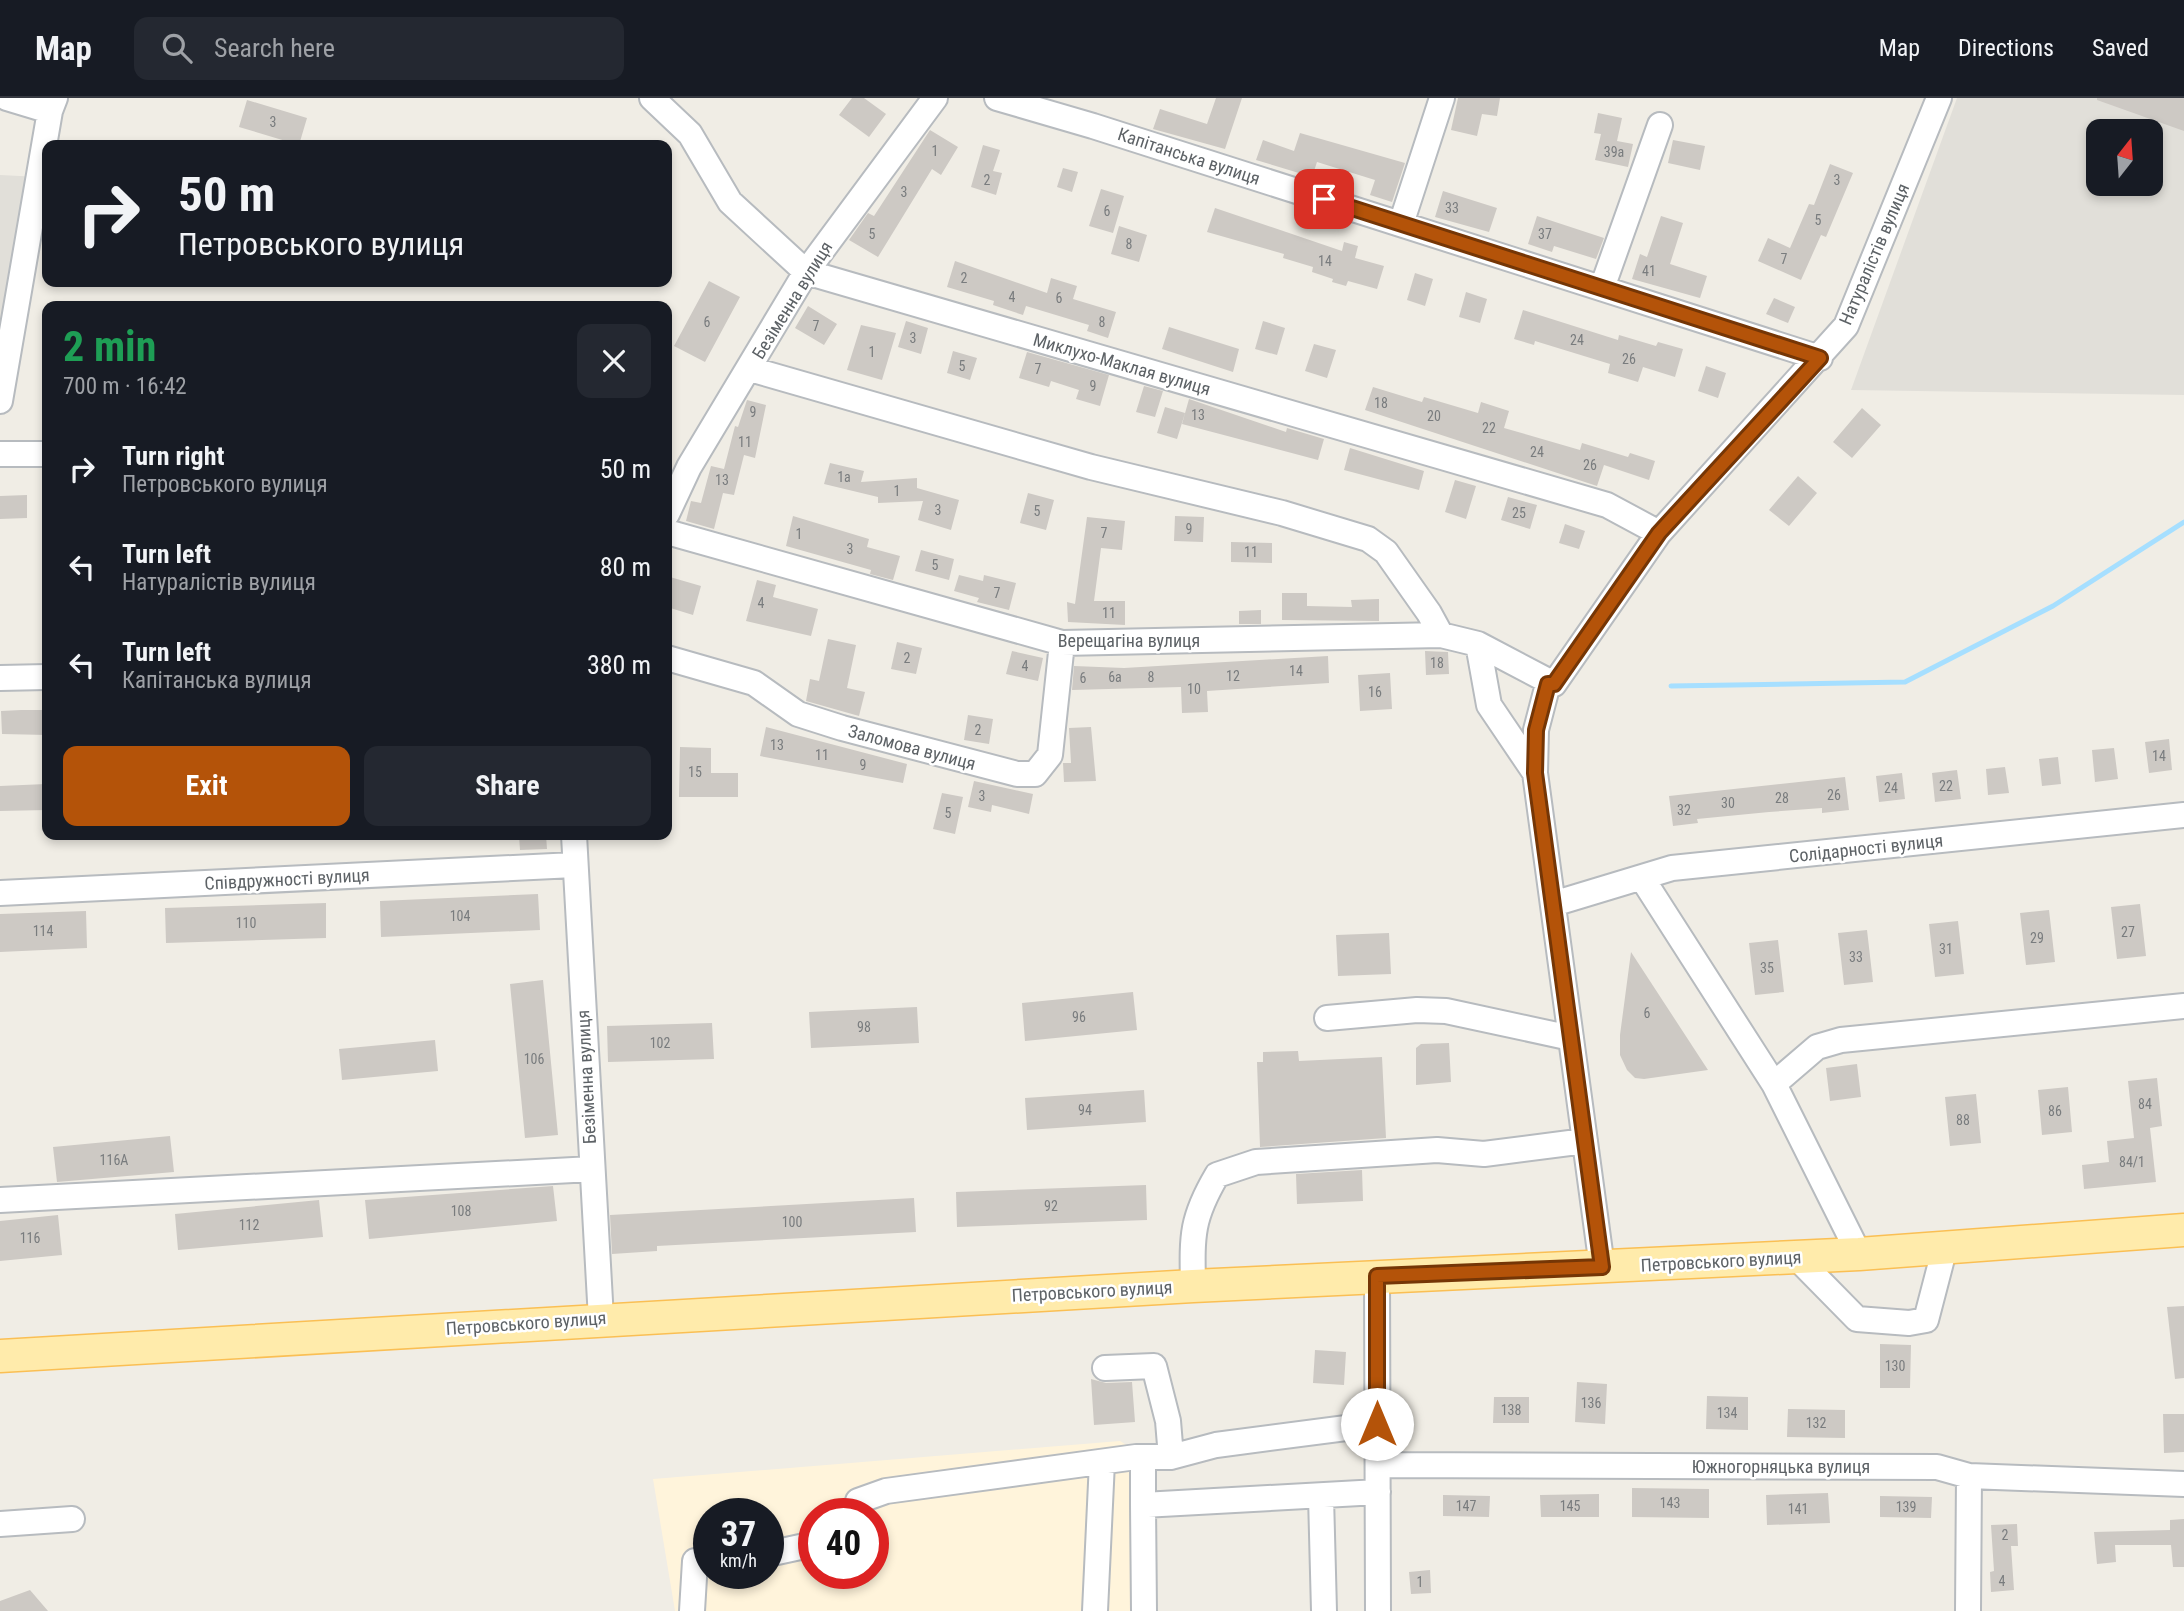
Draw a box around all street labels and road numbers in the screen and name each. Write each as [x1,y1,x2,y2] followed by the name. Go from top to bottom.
[1115,123,1263,189] street label: Капітанська вулиця
[1835,180,1913,328] street label: Натуралістів вулиця
[748,237,836,363] street label: Безіменна вулиця
[1031,329,1213,399] street label: Миклухо-Маклая вулиця
[1058,630,1200,651] street label: Верещагіна вулиця
[846,720,978,774] street label: Заломова вулиця
[1788,829,1944,867] street label: Солідарності вулиця
[204,864,370,894] street label: Співдружності вулиця
[572,1009,600,1145] street label: Безіменна вулиця
[1640,1246,1802,1276] street label: Петровського вулиця
[1011,1276,1173,1306] street label: Петровського вулиця
[445,1307,607,1339] street label: Петровського вулиця
[1692,1456,1870,1477] street label: Южногорняцька вулиця

